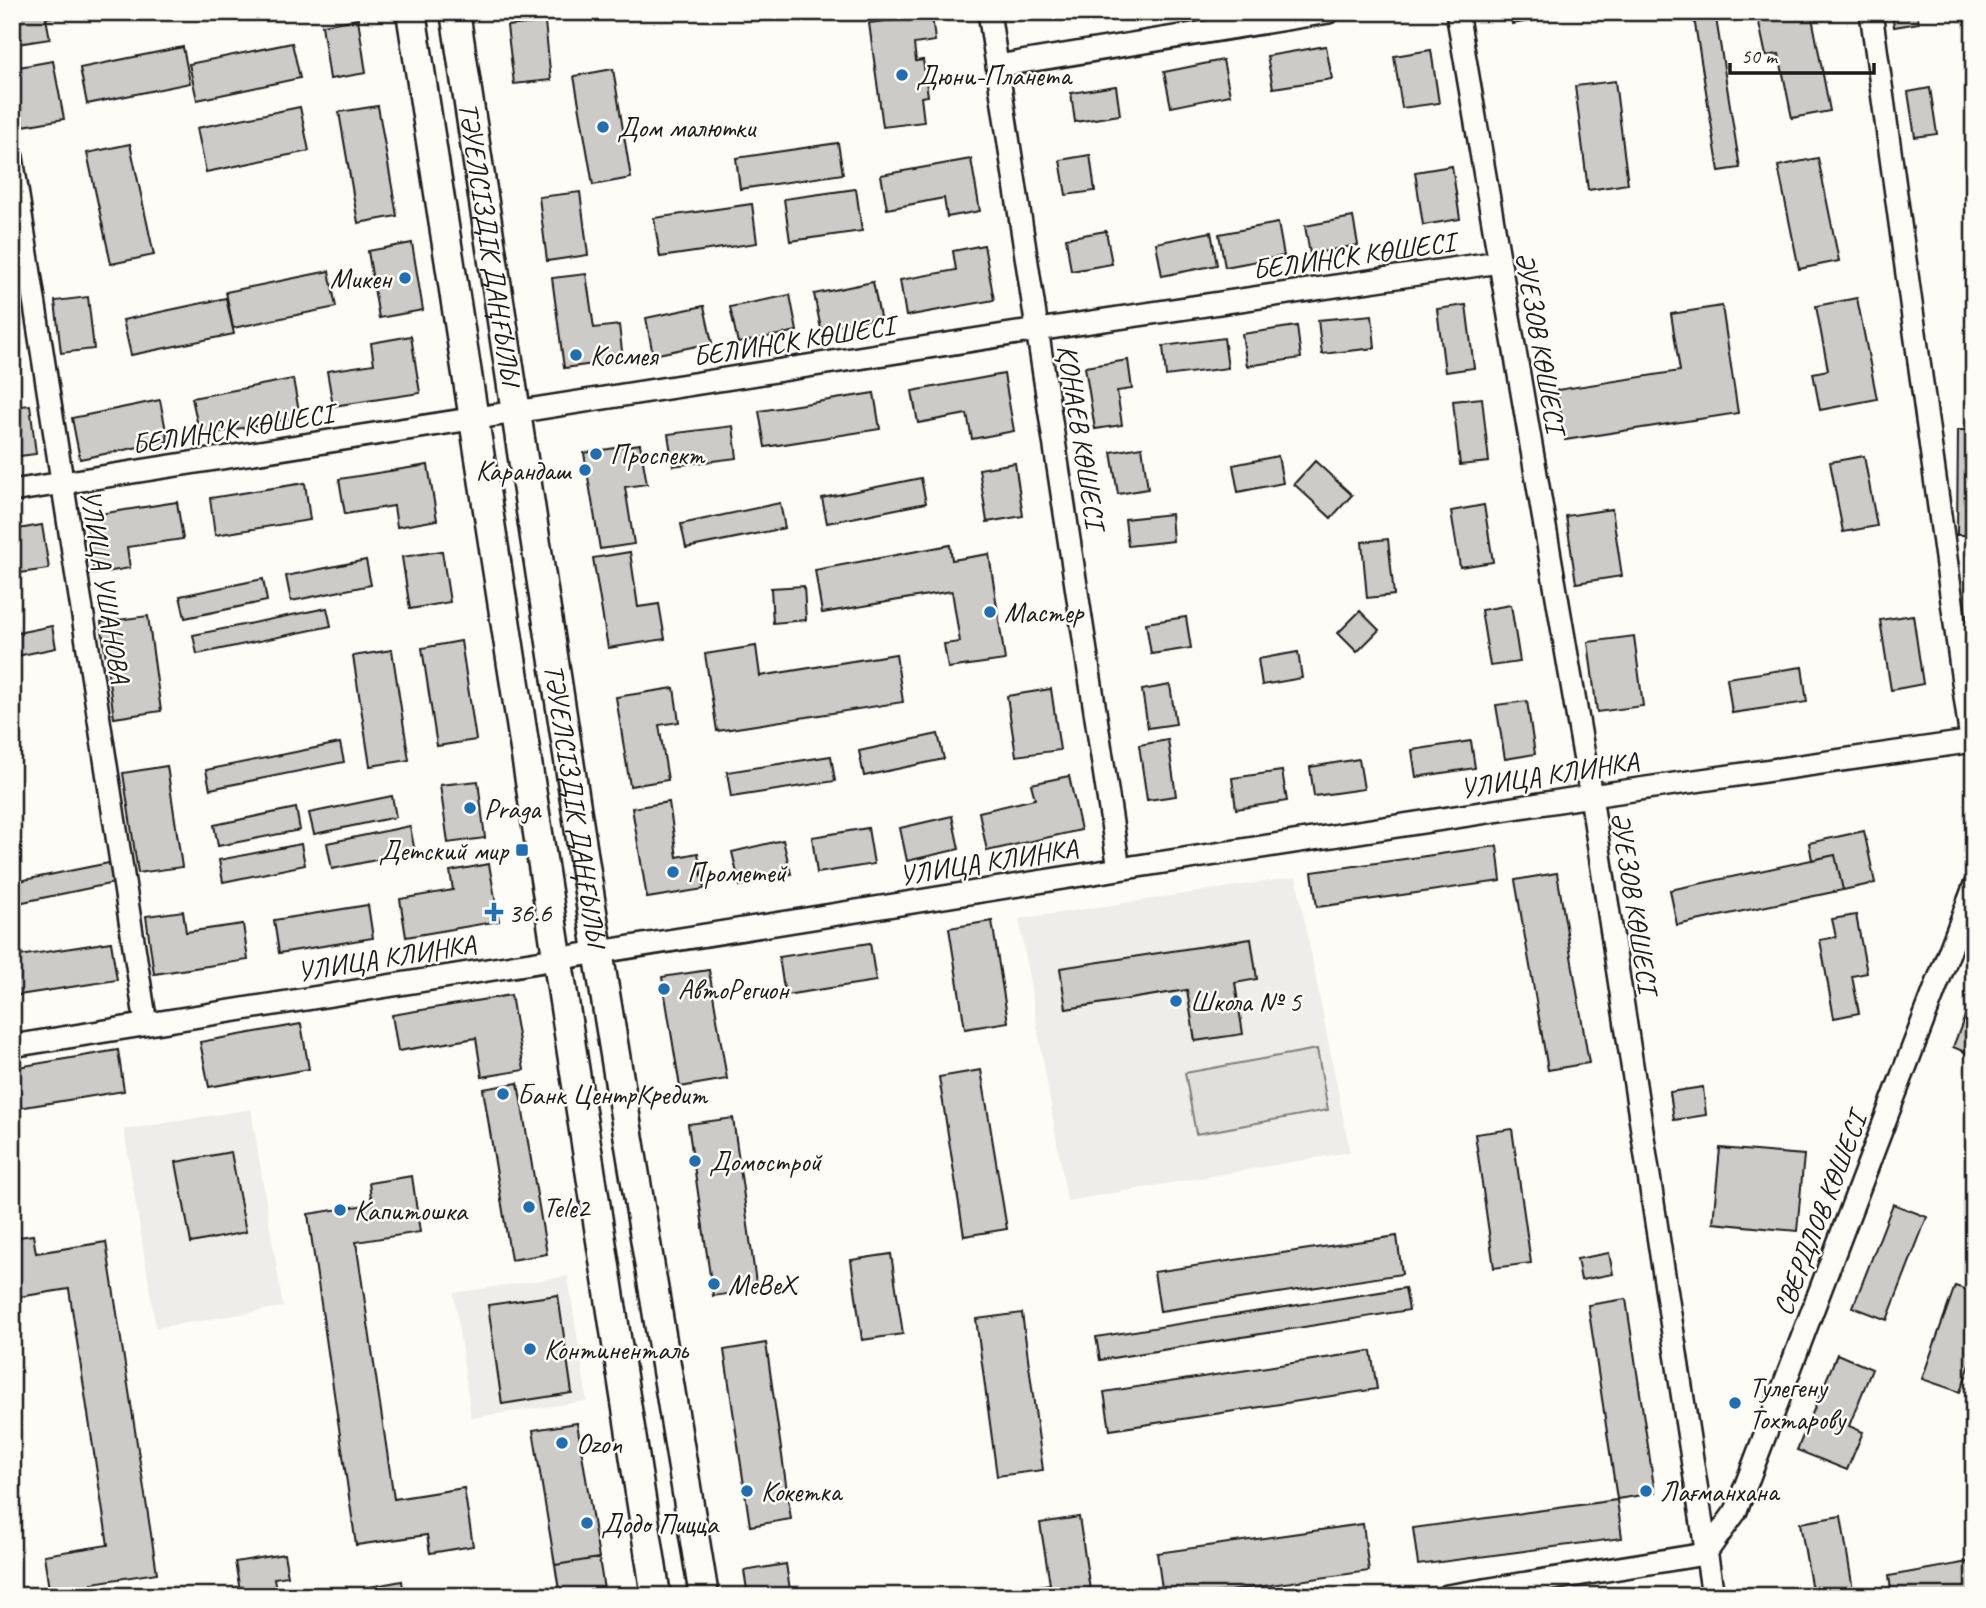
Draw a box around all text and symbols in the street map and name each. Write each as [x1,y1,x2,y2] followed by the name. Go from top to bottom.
[1730,32,1874,76] scale bar
[1741,43,1779,69] text: 50 m
[916,58,1073,93] place label: Дюни-Планета
[894,67,910,83] marker: Дюни-Планета
[451,100,529,391] street label: ТӘУЕЛСІЗДІК ДАҢҒЫЛЫ
[617,110,757,145] place label: Дом малютки
[595,119,611,135] marker: Дом малютки
[1250,223,1462,287] street label: БЕЛИНСК КӨШЕСІ
[1507,249,1575,440] street label: ӘУЕЗОВ КӨШЕСІ
[330,261,393,296] place label: Микен
[397,270,413,286] marker: Микен
[690,306,902,374] street label: БЕЛИНСК КӨШЕСІ
[590,338,660,373] place label: Космея
[1050,342,1114,536] street label: ҚОНАЕВ КӨШЕСІ
[568,347,584,363] marker: Космея
[129,394,341,462] street label: БЕЛИНСК КӨШЕСІ
[610,437,706,472] place label: Проспект
[588,446,604,462] marker: Проспект
[476,453,573,488] place label: Карандаш
[577,462,593,478] marker: Карандаш
[73,487,138,687] street label: УЛИЦА УШАНОВА
[1004,595,1086,630] place label: Мастер
[982,604,998,620] marker: Мастер
[537,662,615,953] street label: ТӘУЕЛСІЗДІК ДАҢҒЫЛЫ
[1458,743,1642,806] street label: УЛИЦА КЛИНКА
[484,791,542,826] place label: Praga
[462,800,478,816] marker: Praga
[1603,809,1667,1000] street label: ӘУЕЗОВ КӨШЕСІ
[897,830,1081,893] street label: УЛИЦА КЛИНКА
[379,833,509,868] place label: Детский мир
[514,842,530,858] marker: Детский мир
[687,855,788,890] place label: Прометей
[665,864,681,880] marker: Прометей
[508,895,553,930] place label: 36.6
[486,904,502,920] marker: 36.6
[295,926,479,989] street label: УЛИЦА КЛИНКА
[678,972,790,1007] place label: АвтоРегион
[656,981,672,997] marker: АвтоРегион
[1190,984,1302,1019] place label: Школа № 5
[1168,993,1184,1009] marker: Школа № 5
[517,1077,709,1112] place label: Банк ЦентрКредит
[495,1086,511,1102] marker: Банк ЦентрКредит
[1765,1103,1876,1320] street label: СВЕРДЛОВ КӨШЕСІ
[709,1144,823,1179] place label: Домострой
[687,1153,703,1169] marker: Домострой
[543,1190,592,1225] place label: Tele2
[354,1193,469,1228] place label: Капитошка
[521,1199,537,1215] marker: Tele2
[332,1202,348,1218] marker: Капитошка
[728,1267,800,1302] place label: MeBeX
[706,1276,722,1292] marker: MeBeX
[544,1332,690,1367] place label: Континенталь
[522,1341,538,1357] marker: Континенталь
[1749,1370,1848,1437] place label: Тулегену Тохтарову
[1727,1395,1743,1411] marker: Тулегену Тохтарову
[576,1426,622,1461] place label: Ozon
[554,1435,570,1451] marker: Ozon
[761,1474,843,1509] place label: Кокетка
[1660,1474,1781,1509] place label: Лағманхана
[739,1483,755,1499] marker: Кокетка
[1638,1483,1654,1499] marker: Лағманхана
[601,1506,720,1541] place label: Додо Пицца
[579,1515,595,1531] marker: Додо Пицца

